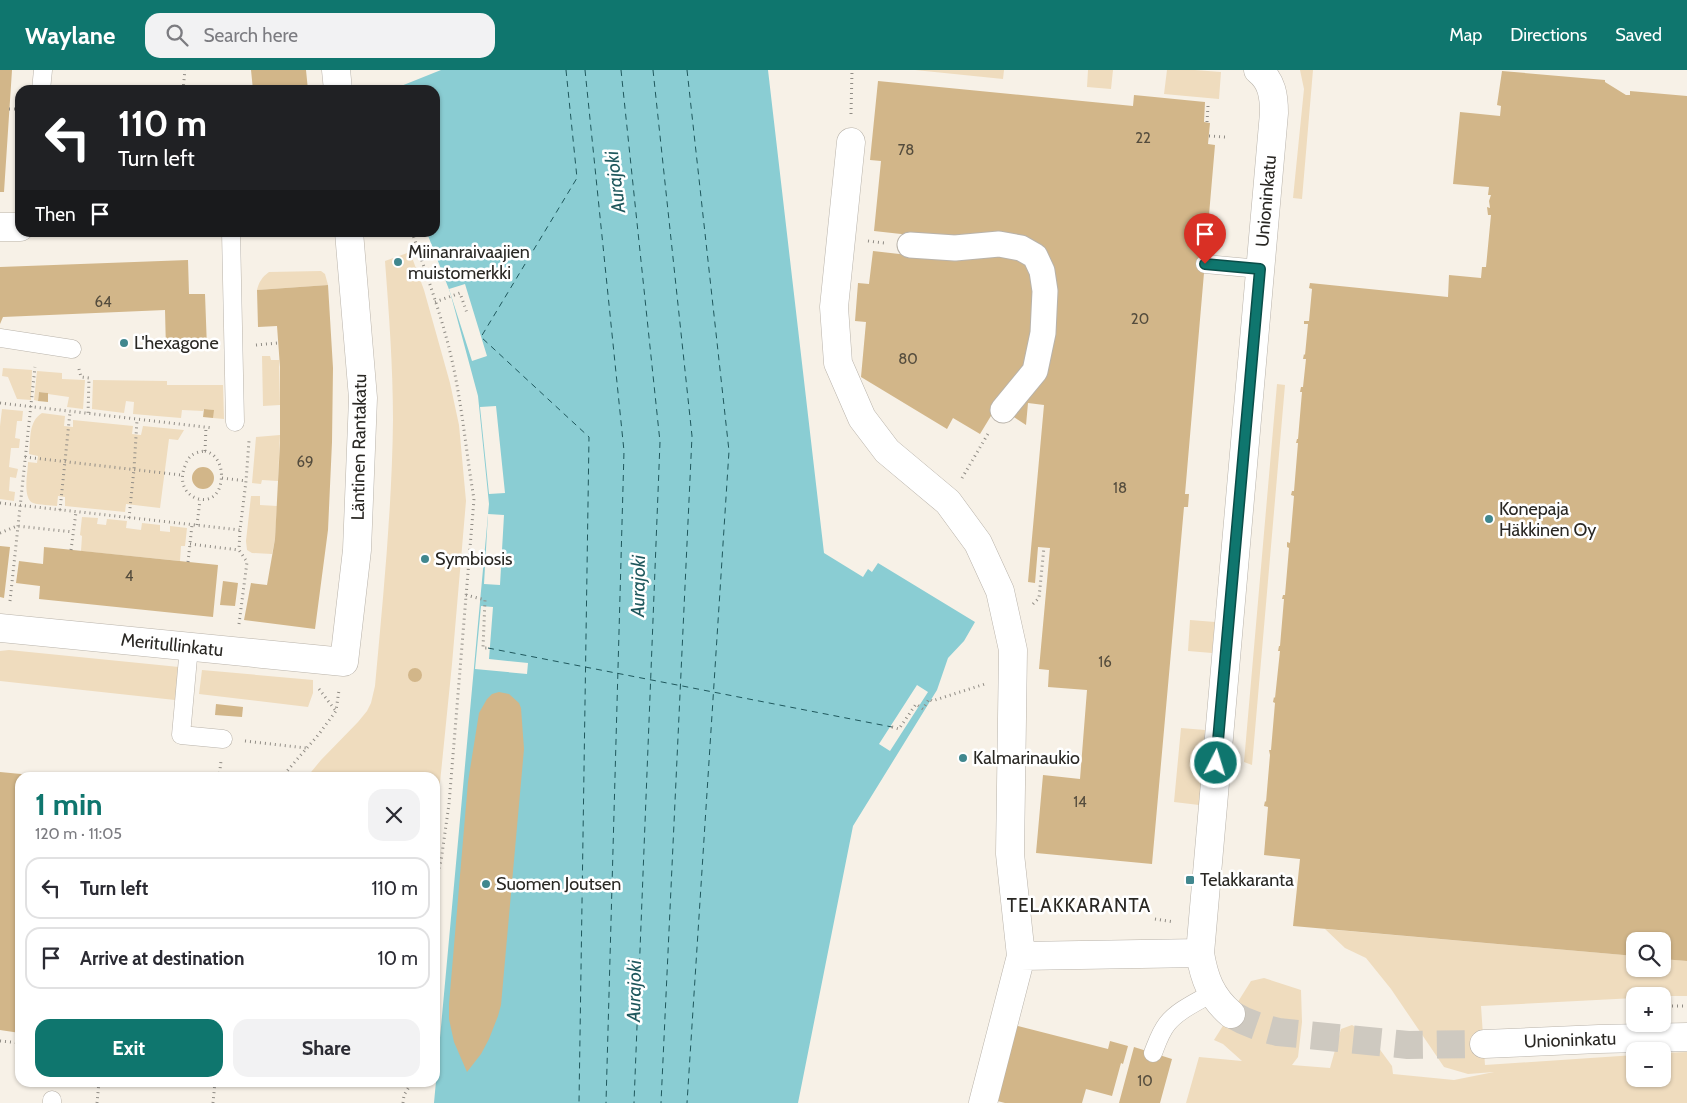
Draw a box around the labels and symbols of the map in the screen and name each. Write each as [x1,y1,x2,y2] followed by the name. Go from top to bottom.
[1135,129,1151,147] house number: 22
[898,141,914,159] house number: 78
[600,149,630,215] water label: Aurajoki
[1251,154,1281,248] street label: Unioninkatu
[1184,213,1226,264] pin
[408,241,530,284] place label: Miinanraivaajien muistomerkki
[392,256,404,268] marker: Miinanraivaajien muistomerkki
[94,293,112,311] house number: 64
[1131,310,1149,328] house number: 20
[134,332,219,354] place label: L'hexagone
[118,337,130,349] marker: L'hexagone
[898,350,918,368] house number: 80
[347,373,371,521] street label: Läntinen Rantakatu
[296,453,314,471] house number: 69
[1113,479,1127,497] house number: 18
[1499,498,1596,541] place label: Konepaja Häkkinen Oy
[1483,513,1495,525] marker: Konepaja Häkkinen Oy
[435,548,513,570] place label: Symbiosis
[419,553,431,565] marker: Symbiosis
[626,554,650,618] water label: Aurajoki
[125,567,134,585] house number: 4
[120,629,224,661] street label: Meritullinkatu
[1098,653,1112,671] house number: 16
[1189,736,1241,788] position arrow
[973,747,1080,769] place label: Kalmarinaukio
[957,752,969,764] marker: Kalmarinaukio
[1073,793,1087,811] house number: 14
[1200,869,1294,891] place label: Telakkaranta
[496,873,621,895] place label: Suomen Joutsen
[1184,874,1196,886] marker: Telakkaranta
[480,878,492,890] marker: Suomen Joutsen
[1007,894,1151,917] district label: TELAKKARANTA
[622,959,646,1023] water label: Aurajoki
[1523,1027,1617,1053] street label: Unioninkatu
[1137,1072,1153,1090] house number: 10

